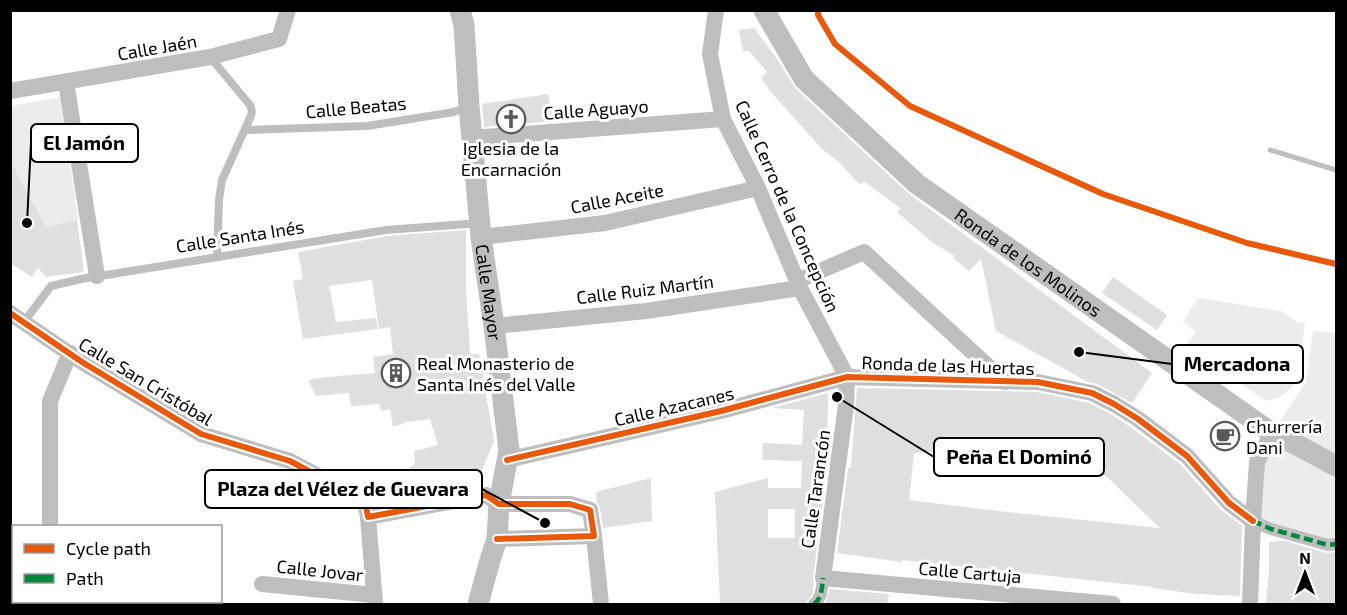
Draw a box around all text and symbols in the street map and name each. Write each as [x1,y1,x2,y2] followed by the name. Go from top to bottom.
[116,29,198,65] street label: Calle Jaén
[305,92,407,122] street label: Calle Beatas
[543,94,649,124] street label: Calle Aguayo
[731,97,845,315] street label: Calle Cerro de la Concepción
[495,103,527,135] church icon: Iglesia de la Encarnación
[31,124,138,162] callout: El Jamón
[43,130,125,154] text: El Jamón
[461,137,561,180] place label: Iglesia de la Encarnación
[568,178,666,218] street label: Calle Aceite
[951,203,1106,321] street label: Ronda de los Molinos
[174,215,306,257] street label: Calle Santa Inés
[471,243,507,342] street label: Calle Mayor
[575,270,715,308] street label: Calle Ruiz Martín
[75,332,218,430] street label: Calle San Cristóbal
[1172,345,1303,383] callout: Mercadona
[861,351,1035,379] street label: Ronda de las Huertas
[1184,351,1290,375] text: Mercadona
[417,352,575,395] place label: Real Monasterio de Santa Inés del Valle
[380,357,412,389] building icon: Real Monasterio de Santa Inés del Valle
[612,382,736,430] street label: Calle Azacanes
[1246,415,1322,458] place label: Churrería Dani
[1209,420,1241,452] cafe icon: Churrería Dani
[796,428,834,550] street label: Calle Tarancón
[934,438,1104,476] callout: Peña El Dominó
[946,444,1092,468] text: Peña El Dominó
[205,470,482,508] callout: Plaza del Vélez de Guevara
[217,476,469,500] text: Plaza del Vélez de Guevara
[12,525,222,603] legend
[66,537,151,559] text: Cycle path
[1275,543,1335,603] north arrow
[1299,548,1311,567] text: N
[276,555,364,585] street label: Calle Jovar
[918,557,1022,587] street label: Calle Cartuja
[66,567,104,589] text: Path

